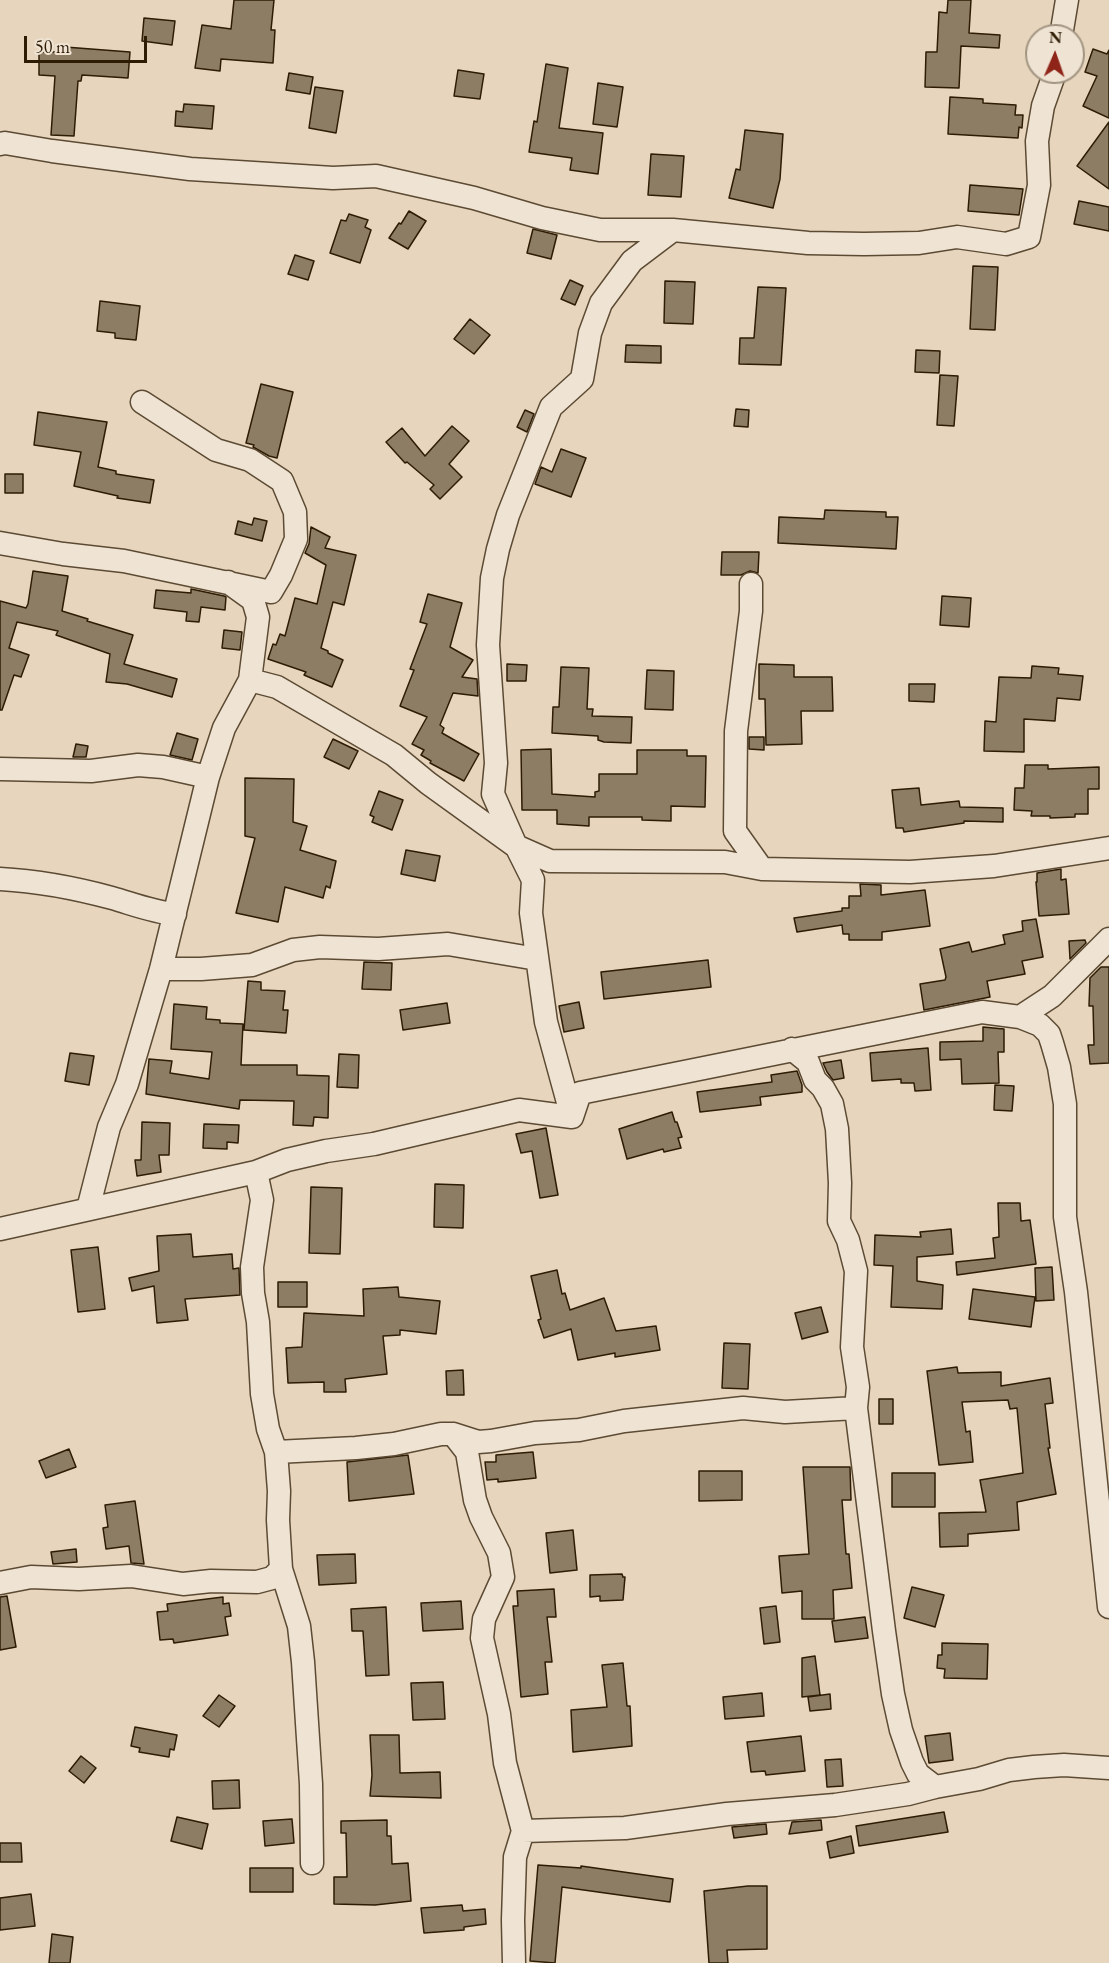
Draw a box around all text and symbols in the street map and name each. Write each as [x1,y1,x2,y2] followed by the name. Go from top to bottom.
[27,24,150,62] scale bar
[1025,24,1085,84] north arrow
[1049,27,1062,48] text: N
[35,35,70,58] text: 50 m

